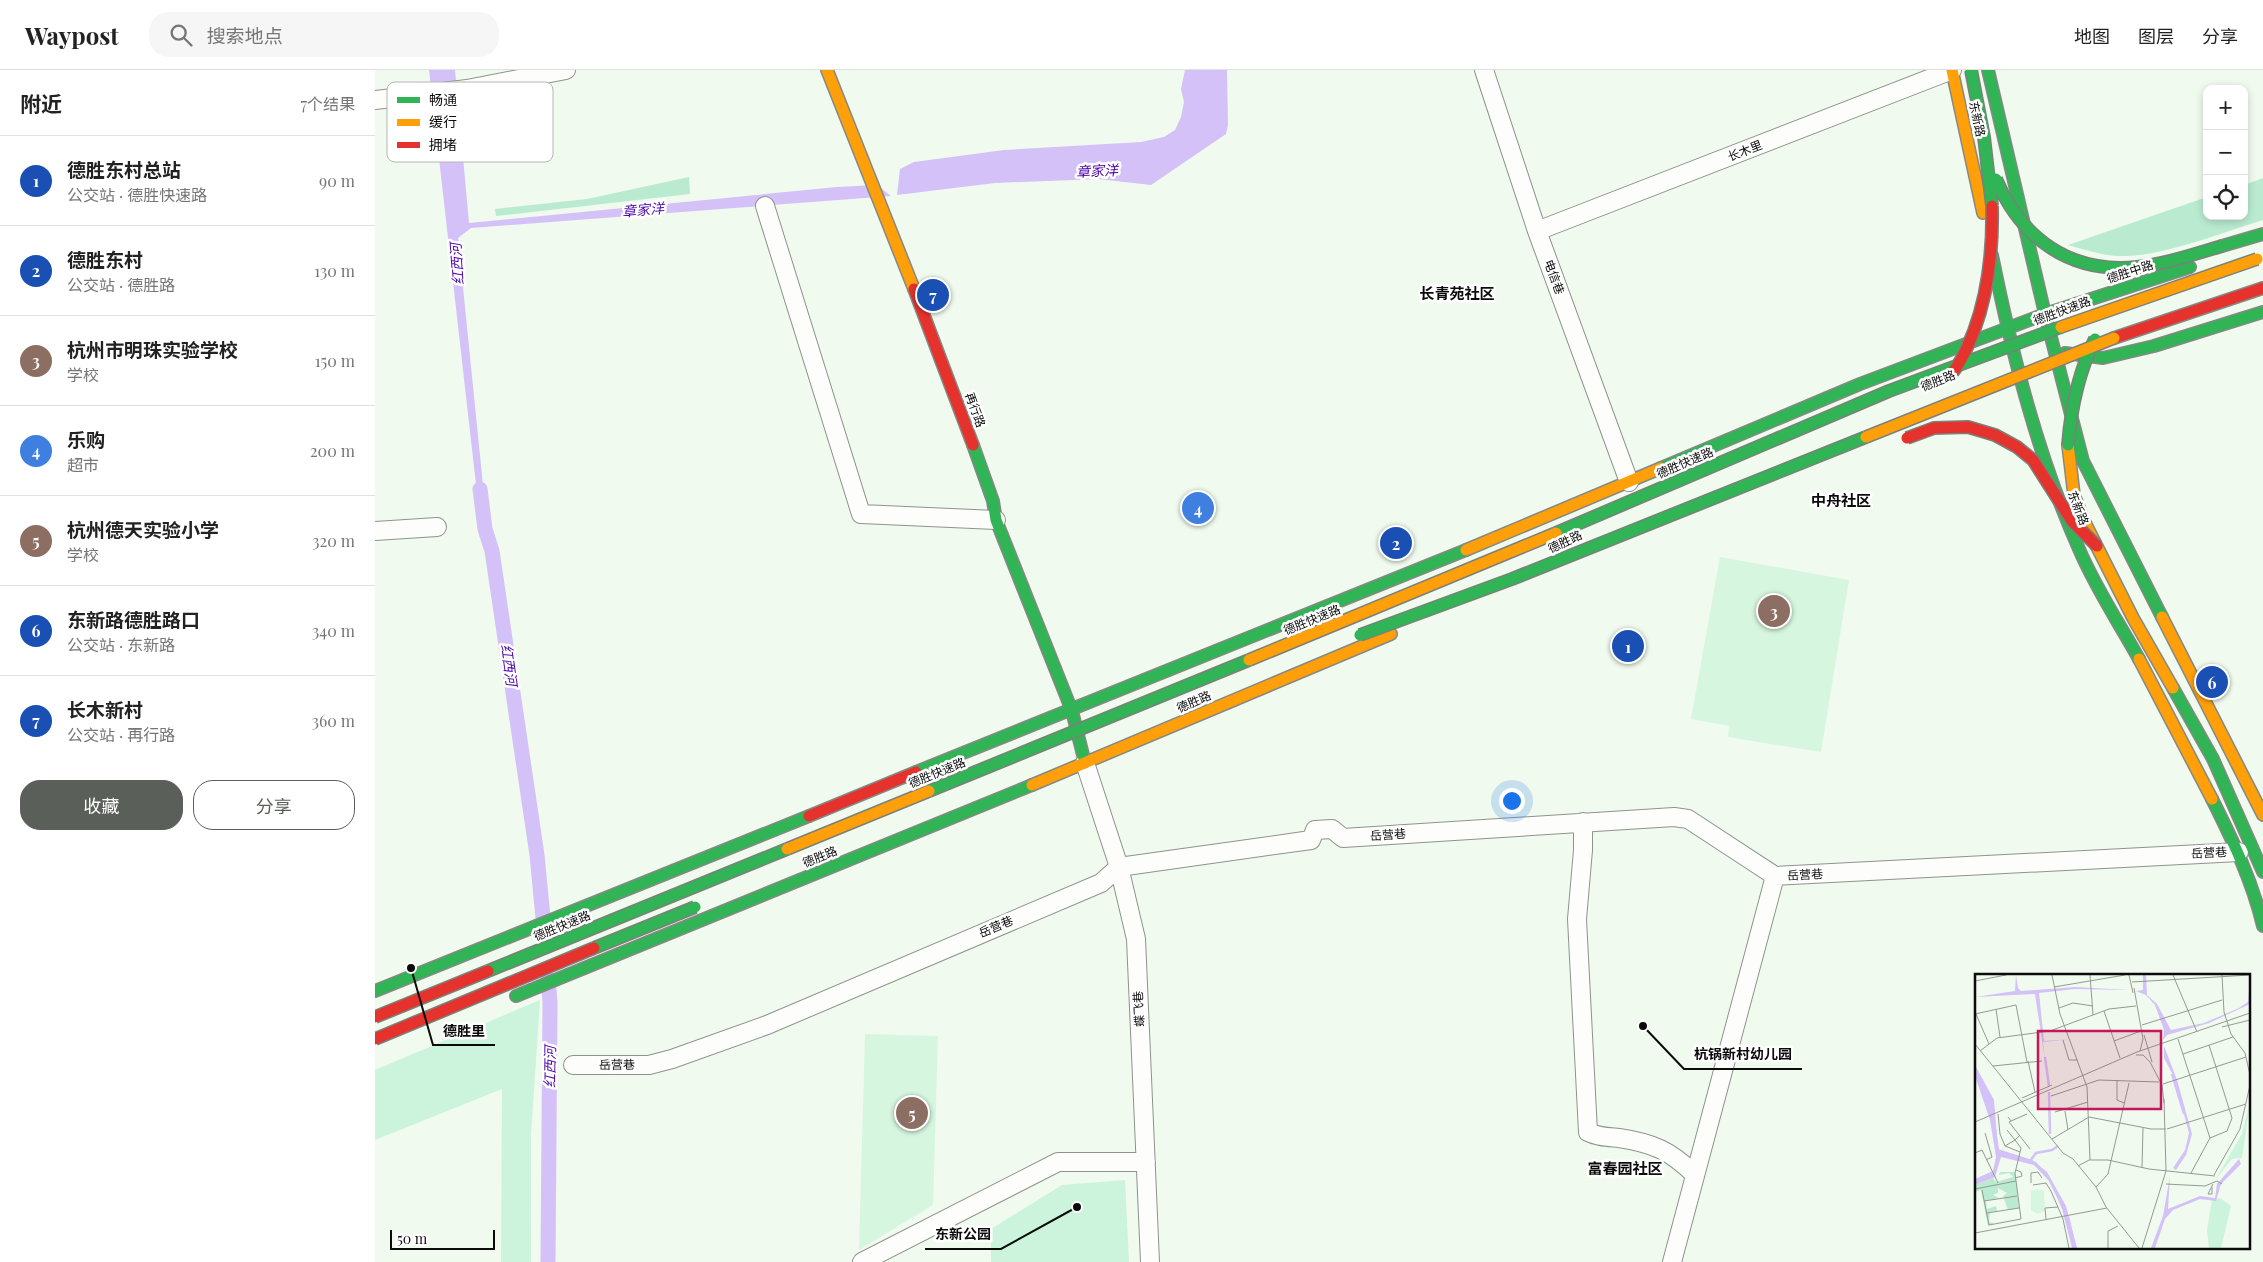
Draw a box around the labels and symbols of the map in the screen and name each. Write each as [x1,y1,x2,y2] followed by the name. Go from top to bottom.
[387,82,553,162] legend
[429,90,457,109] text: 畅通
[1966,100,1990,138] street label: 东新路
[429,112,457,131] text: 缓行
[429,135,457,154] text: 拥堵
[1725,136,1764,164] street label: 长木里
[1076,160,1120,181] water label: 章家洋
[621,198,667,221] water label: 章家洋
[445,239,467,286] water label: 红西河
[2104,256,2155,286] street label: 德胜中路
[1541,257,1569,296] street label: 电信巷
[917,276,949,314] pin: 7
[1419,283,1495,303] district label: 长青苑社区
[2031,292,2093,328] street label: 德胜快速路
[1918,366,1957,394] street label: 德胜路
[962,390,990,429] street label: 再行路
[1654,443,1715,481] street label: 德胜快速路
[2065,488,2093,527] street label: 东新路
[1182,489,1214,527] pin: 4
[1811,490,1871,510] district label: 中舟社区
[1380,524,1412,562] pin: 2
[1545,526,1584,556] street label: 德胜路
[1758,592,1790,630] pin: 3
[1281,600,1342,638] street label: 德胜快速路
[1612,627,1644,665] pin: 1
[497,643,522,690] water label: 红西河
[2196,663,2228,701] pin: 6
[1174,687,1213,715] street label: 德胜路
[906,753,967,791] street label: 德胜快速路
[1499,788,1525,814] your location
[1369,825,1406,843] street label: 岳营巷
[800,842,839,870] street label: 德胜路
[2191,843,2227,861] street label: 岳营巷
[1787,865,1823,883] street label: 岳营巷
[531,906,592,944] street label: 德胜快速路
[976,912,1015,940] street label: 岳营巷
[1975,974,2251,1250] inset map
[1129,991,1147,1027] street label: 蝶飞巷
[433,1016,495,1045] callout: 德胜里
[443,1021,485,1040] text: 德胜里
[1684,1040,1802,1069] callout: 杭锅新村幼儿园
[540,1043,559,1088] water label: 红西河
[1694,1044,1792,1063] text: 杭锅新村幼儿园
[599,1056,635,1072] street label: 岳营巷
[896,1094,928,1132] pin: 5
[1587,1158,1663,1178] district label: 富春园社区
[925,1220,1001,1249] callout: 东新公园
[935,1224,991,1243] text: 东新公园
[390,1227,495,1250] scale bar

